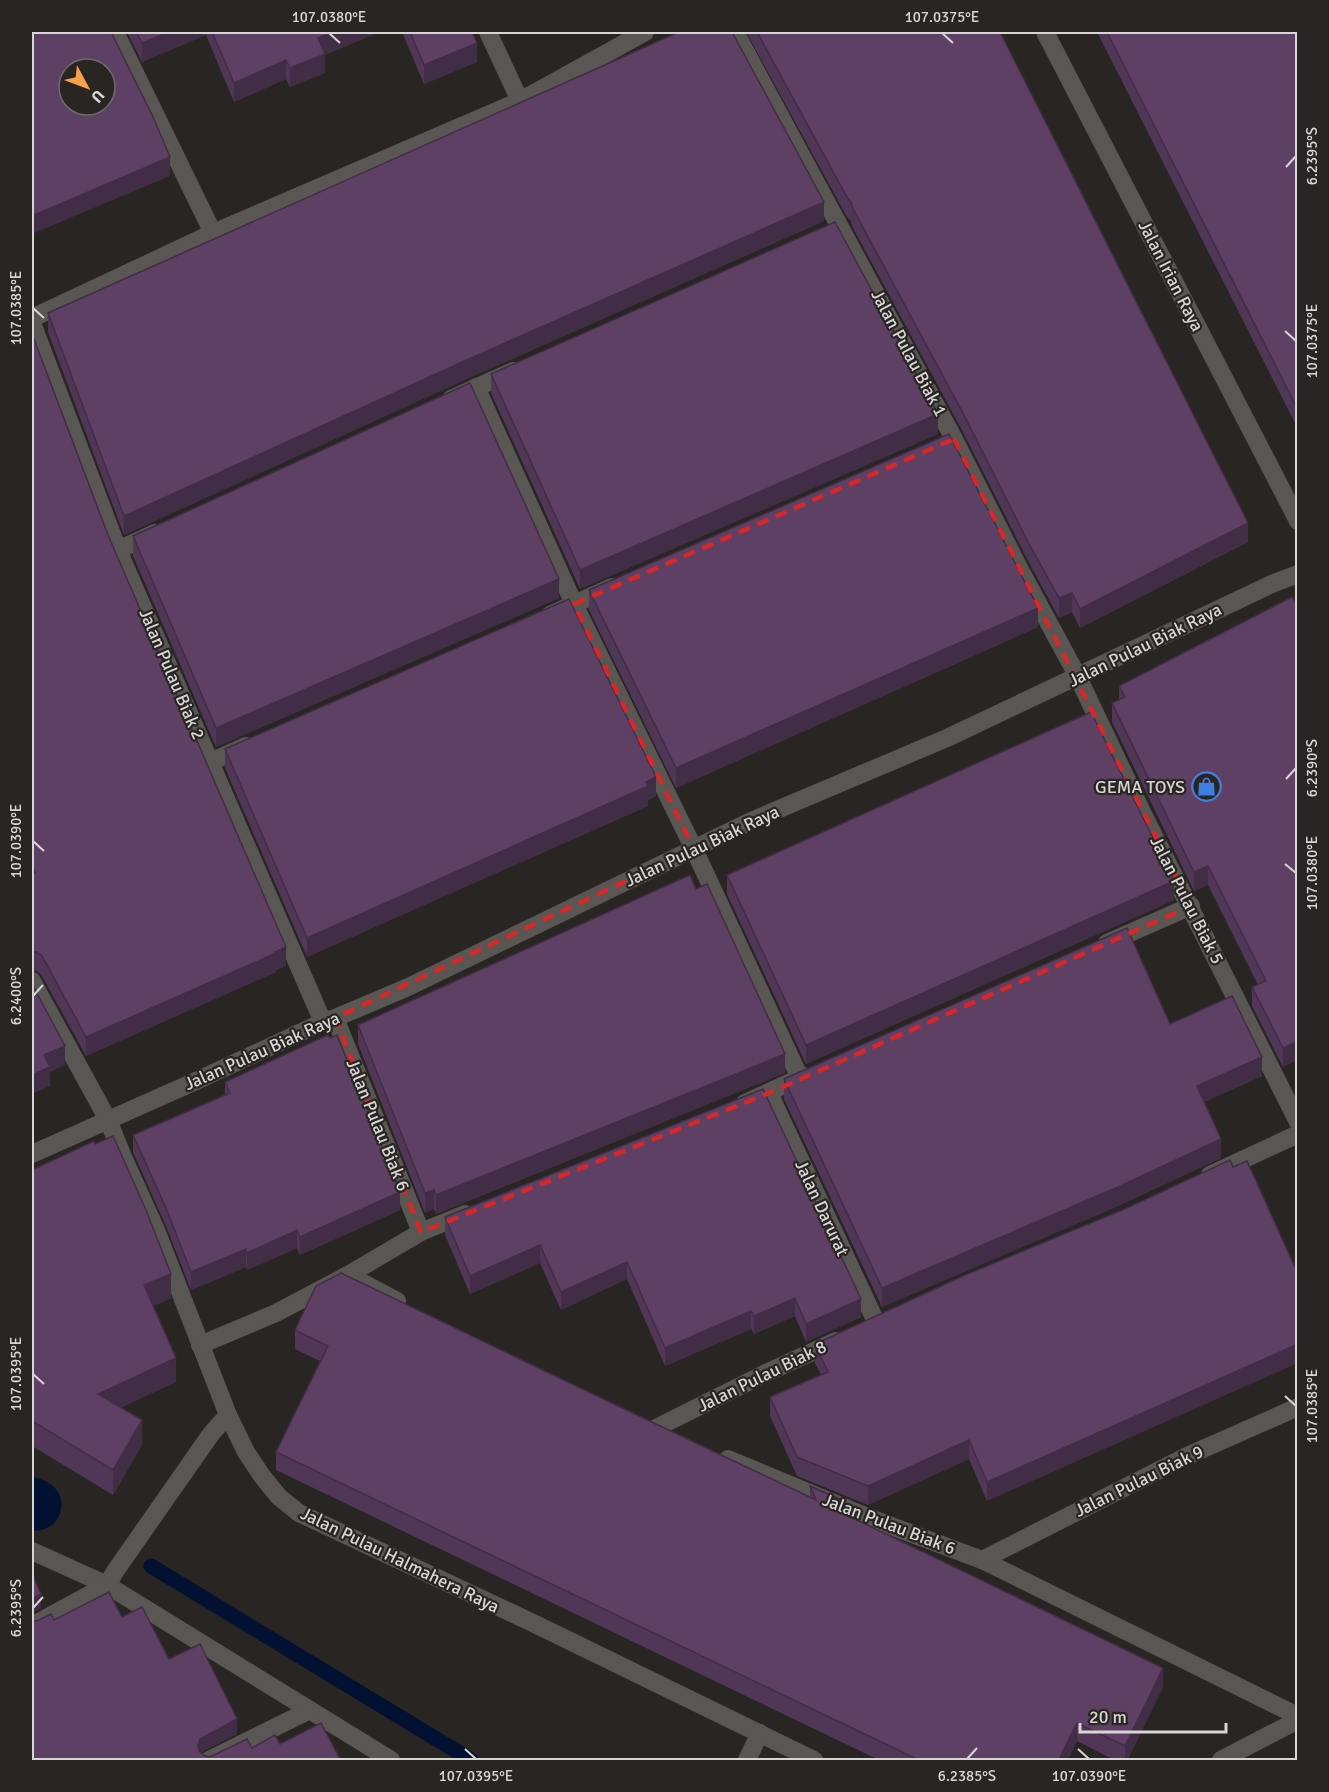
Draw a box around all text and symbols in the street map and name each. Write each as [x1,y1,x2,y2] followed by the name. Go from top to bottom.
[292,8,366,26] text: 107.0380°E
[905,8,979,26] text: 107.0375°E
[57,57,117,117] north arrow
[86,86,109,107] text: U
[1303,127,1321,185] text: 6.2395°S
[1134,217,1208,335] street label: Jalan Irian Raya
[7,271,25,345] text: 107.0385°E
[866,286,952,420] street label: Jalan Pulau Biak 1
[1303,304,1321,378] text: 107.0375°E
[1065,598,1225,692] street label: Jalan Pulau Biak Raya
[134,605,210,743] street label: Jalan Pulau Biak 2
[1303,739,1321,797] text: 6.2390°S
[1190,771,1222,803] shop icon: GEMA TOYS
[1095,776,1185,798] place label: GEMA TOYS
[621,801,783,891] street label: Jalan Pulau Biak Raya
[7,804,25,878] text: 107.0390°E
[1145,832,1229,968] street label: Jalan Pulau Biak 5
[1303,836,1321,910] text: 107.0380°E
[7,967,25,1025] text: 6.2400°S
[181,1007,343,1095] street label: Jalan Pulau Biak Raya
[341,1056,415,1194] street label: Jalan Pulau Biak 6
[790,1156,854,1260] street label: Jalan Darurat
[694,1335,830,1417] street label: Jalan Pulau Biak 8
[7,1337,25,1411] text: 107.0395°E
[1303,1369,1321,1443] text: 107.0385°E
[1071,1440,1207,1522] street label: Jalan Pulau Biak 9
[819,1489,959,1559] street label: Jalan Pulau Biak 6
[297,1502,503,1618] street label: Jalan Pulau Halmahera Raya
[7,1579,25,1637] text: 6.2395°S
[1080,1696,1226,1734] scale bar
[1089,1706,1127,1728] text: 20 m
[439,1767,513,1785] text: 107.0395°E
[938,1767,996,1785] text: 6.2385°S
[1052,1767,1126,1785] text: 107.0390°E

